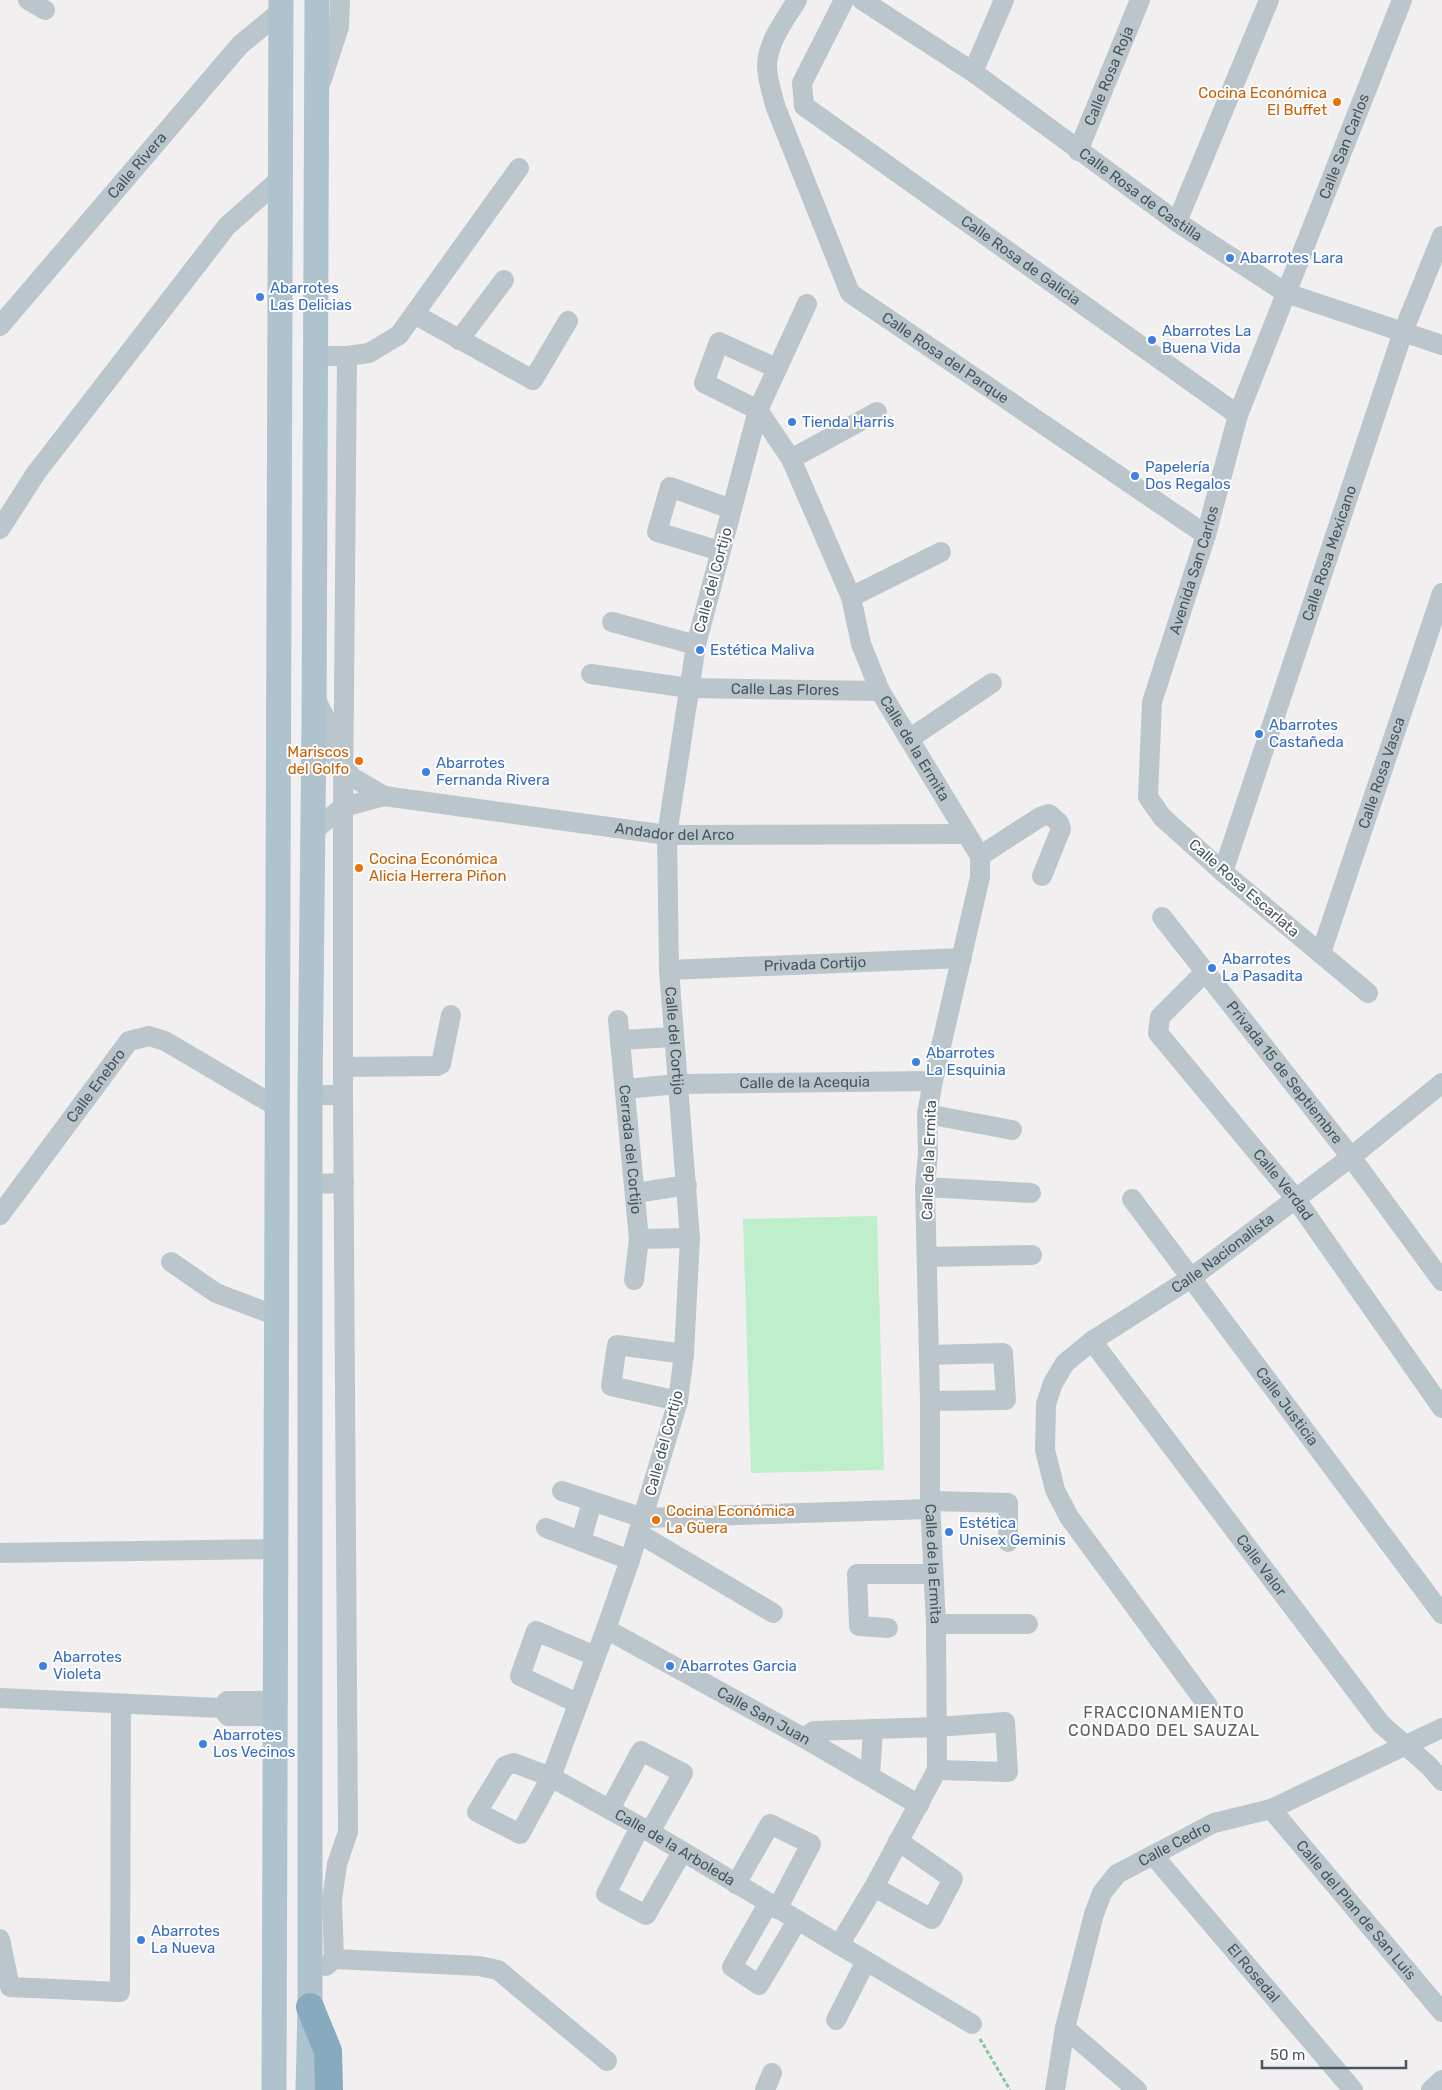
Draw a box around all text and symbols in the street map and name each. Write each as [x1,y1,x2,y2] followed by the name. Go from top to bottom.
[1080,24,1137,129] street label: Calle Rosa Roja
[1198,84,1327,119] place label: Cocina Económica El Buffet
[1315,91,1373,202] street label: Calle San Carlos
[1331,96,1343,108] marker: Cocina Económica El Buffet
[104,129,170,202] street label: Calle Rivera
[1075,144,1206,245] street label: Calle Rosa de Castilla
[957,212,1084,309] street label: Calle Rosa de Galicia
[1240,249,1343,267] place label: Abarrotes Lara
[1224,252,1236,264] marker: Abarrotes Lara
[270,279,352,314] place label: Abarrotes Las Delicias
[254,291,266,303] marker: Abarrotes Las Delicias
[878,308,1012,407] street label: Calle Rosa del Parque
[1162,322,1251,357] place label: Abarrotes La Buena Vida
[1146,334,1158,346] marker: Abarrotes La Buena Vida
[802,413,895,431] place label: Tienda Harris
[786,416,798,428] marker: Tienda Harris
[1145,458,1231,493] place label: Papelería Dos Regalos
[1129,470,1141,482] marker: Papelería Dos Regalos
[1298,483,1360,623] street label: Calle Rosa Mexicano
[1165,503,1223,637] street label: Avenida San Carlos
[690,525,736,635] street label: Calle del Cortijo
[710,641,814,659] place label: Estética Maliva
[694,644,706,656] marker: Estética Maliva
[731,680,840,699] street label: Calle Las Flores
[876,692,954,804] street label: Calle de la Ermita
[1354,715,1409,831] street label: Calle Rosa Vasca
[1269,716,1344,751] place label: Abarrotes Castañeda
[1253,728,1265,740] marker: Abarrotes Castañeda
[287,743,349,778] place label: Mariscos del Golfo
[436,754,550,789] place label: Abarrotes Fernanda Rivera
[353,755,365,767] marker: Mariscos del Golfo
[420,766,432,778] marker: Abarrotes Fernanda Rivera
[614,819,734,844] street label: Andador del Arco
[1185,835,1303,941] street label: Calle Rosa Escarlata
[369,850,507,885] place label: Cocina Económica Alicia Herrera Piñon
[353,862,365,874] marker: Cocina Económica Alicia Herrera Piñon
[1222,950,1303,985] place label: Abarrotes La Pasadita
[763,953,866,975] street label: Privada Cortijo
[1206,962,1218,974] marker: Abarrotes La Pasadita
[661,986,688,1096] street label: Calle del Cortijo
[1223,997,1346,1148] street label: Privada 15 de Septiembre
[926,1044,1006,1079] place label: Abarrotes La Esquinia
[63,1045,129,1126] street label: Calle Enebro
[910,1056,922,1068] marker: Abarrotes La Esquinia
[739,1073,870,1092] street label: Calle de la Acequia
[615,1084,646,1215] street label: Cerrada del Cortijo
[918,1100,940,1220] street label: Calle de la Ermita
[1249,1145,1317,1224] street label: Calle Verdad
[1168,1209,1278,1297] street label: Calle Nacionalista
[1252,1364,1322,1449] street label: Calle Justicia
[641,1388,687,1498] street label: Calle del Cortijo
[666,1502,795,1537] place label: Cocina Económica La Güera
[921,1503,945,1624] street label: Calle de la Ermita
[650,1514,662,1526] marker: Cocina Económica La Güera
[959,1514,1066,1549] place label: Estética Unisex Geminis
[943,1526,955,1538] marker: Estética Unisex Geminis
[1232,1531,1290,1600] street label: Calle Valor
[53,1648,122,1683] place label: Abarrotes Violeta
[680,1657,797,1675] place label: Abarrotes Garcia
[37,1660,49,1672] marker: Abarrotes Violeta
[664,1660,676,1672] marker: Abarrotes Garcia
[714,1683,814,1749] street label: Calle San Juan
[1068,1703,1260,1740] district label: FRACCIONAMIENTO CONDADO DEL SAUZAL
[213,1726,296,1761] place label: Abarrotes Los Vecinos
[197,1738,209,1750] marker: Abarrotes Los Vecinos
[612,1805,738,1890] street label: Calle de la Arboleda
[1135,1817,1214,1870] street label: Calle Cedro
[1292,1837,1420,1984] street label: Calle del Plan de San Luis
[151,1922,220,1957] place label: Abarrotes La Nueva
[135,1934,147,1946] marker: Abarrotes La Nueva
[1223,1940,1284,2006] street label: El Rosedal
[1262,2038,1406,2070] scale bar
[1270,2046,1305,2064] text: 50 m

